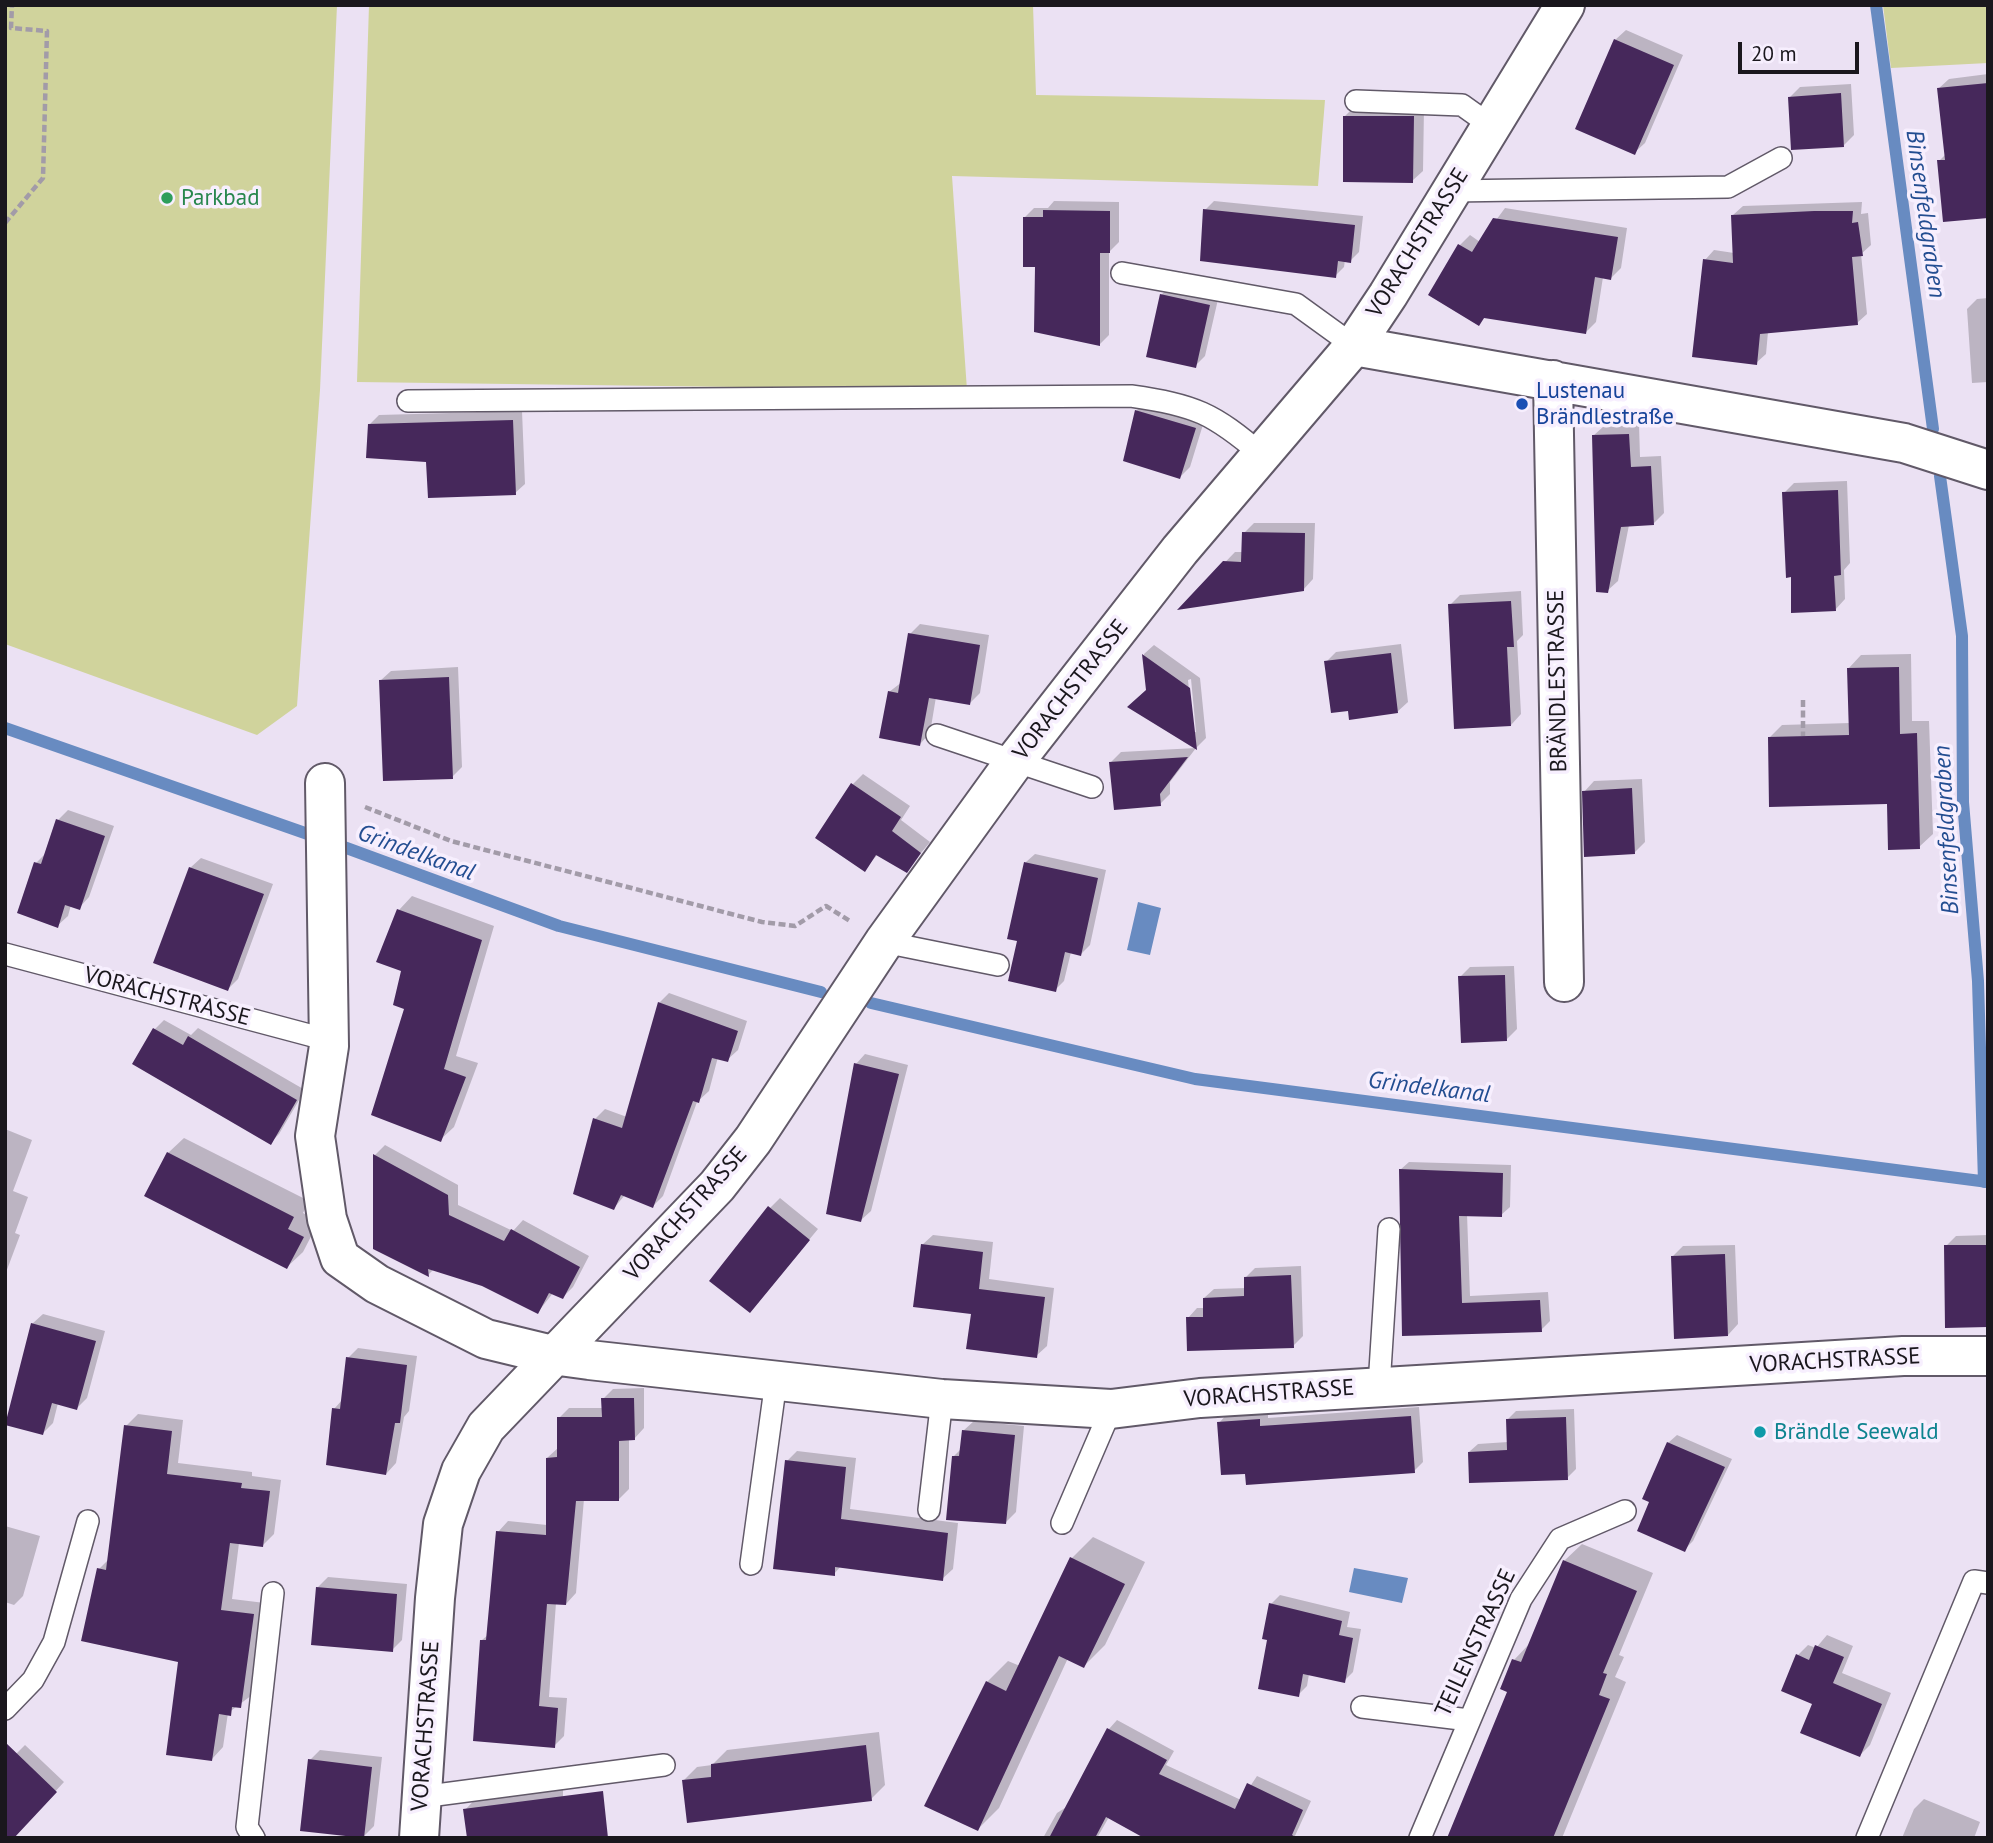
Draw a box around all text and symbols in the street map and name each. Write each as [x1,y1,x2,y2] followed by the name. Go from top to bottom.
[1741,28,1862,72] scale bar
[1751,40,1797,67] text: 20 m
[1899,128,1951,300] water label: Binsenfeldgraben
[1361,163,1475,323] street label: VORACHSTRASSE
[181,184,259,212] place label: Parkbad
[159,190,175,206] marker: Parkbad
[1536,377,1674,431] place label: Lustenau Brändlestraße
[1514,396,1530,412] marker: Lustenau Brändlestraße
[1543,589,1573,773] street label: BRÄNDLESTRASSE
[1007,614,1135,766] street label: VORACHSTRASSE
[1928,745,1966,915] water label: Binsenfeldgraben
[353,818,479,888] water label: Grindelkanal
[81,962,253,1032] street label: VORACHSTRASSE
[1366,1066,1492,1110] water label: Grindelkanal
[619,1141,753,1287] street label: VORACHSTRASSE
[1749,1343,1921,1379] street label: VORACHSTRASSE
[1183,1374,1355,1414] street label: VORACHSTRASSE
[1774,1418,1939,1446] place label: Brändle Seewald
[1752,1424,1768,1440] marker: Brändle Seewald
[1430,1565,1522,1721] street label: TEILENSTRASSE
[406,1640,446,1812] street label: VORACHSTRASSE

